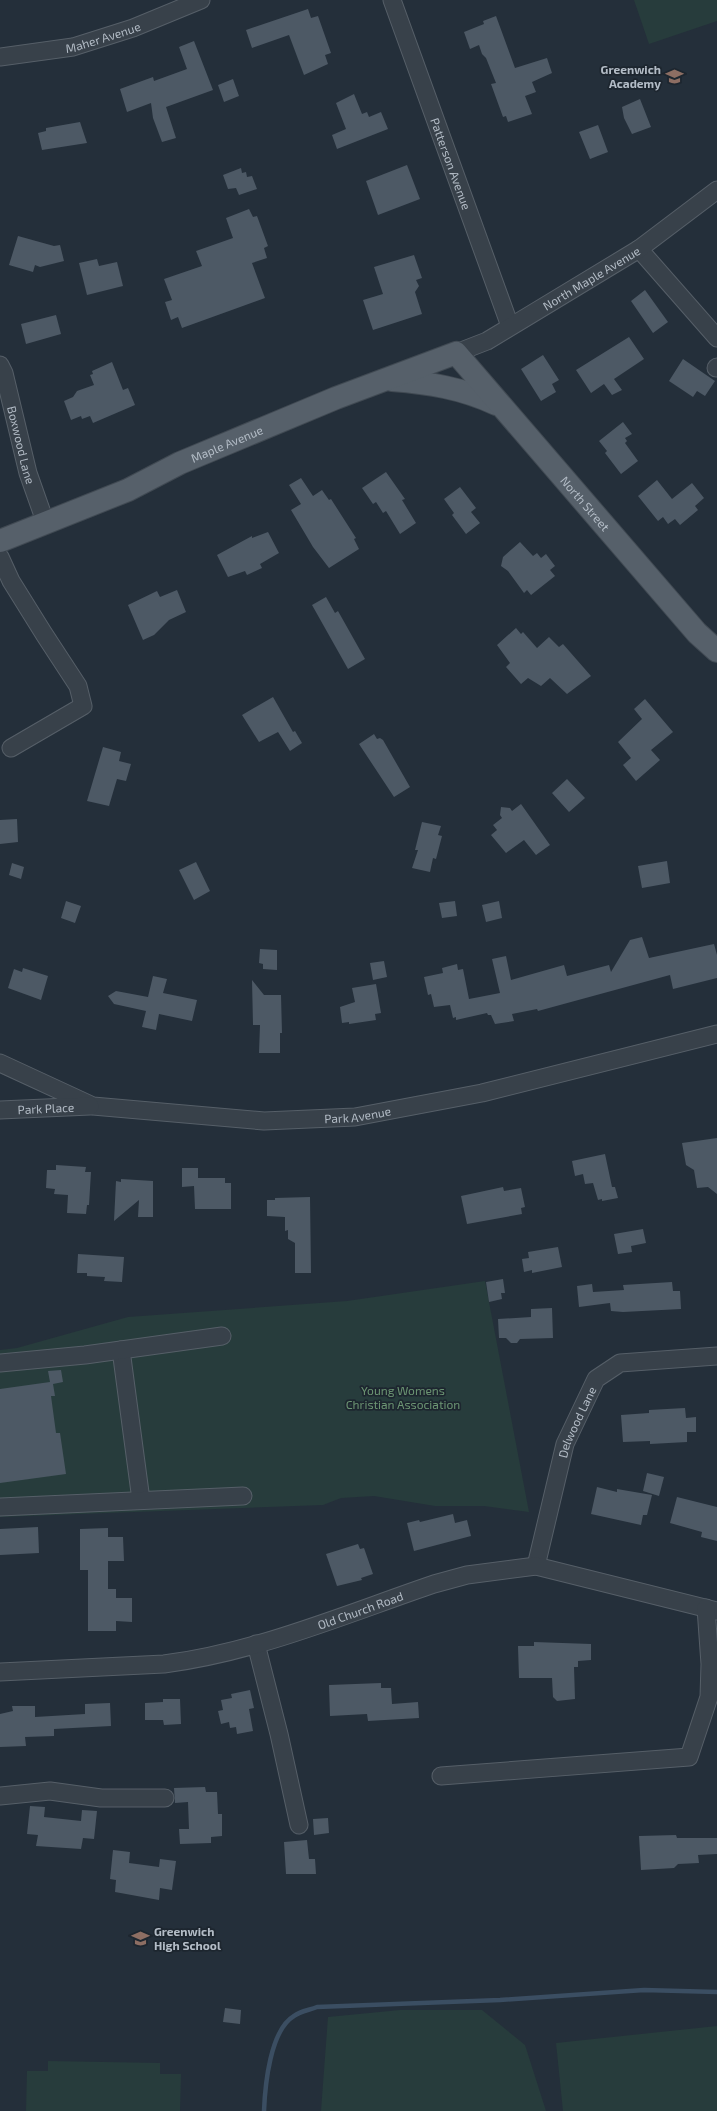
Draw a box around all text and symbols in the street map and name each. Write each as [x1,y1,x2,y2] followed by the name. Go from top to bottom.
[65,19,142,55] street label: Maher Avenue
[601,62,661,91] place label: Greenwich Academy
[664,66,684,86] school or university icon: Greenwich Academy
[428,116,474,211] street label: Patterson Avenue
[540,243,642,313] street label: North Maple Avenue
[5,405,38,486] street label: Boxwood Lane
[189,422,265,465] street label: Maple Avenue
[558,473,613,534] street label: North Street
[17,1100,75,1116] street label: Park Place
[324,1103,392,1125] street label: Park Avenue
[346,1383,460,1411] park label: Young Womens Christian Association
[555,1384,599,1459] street label: Delwood Lane
[316,1588,405,1632] street label: Old Church Road
[154,1924,221,1952] place label: Greenwich High School
[131,1928,151,1948] school or university icon: Greenwich High School

